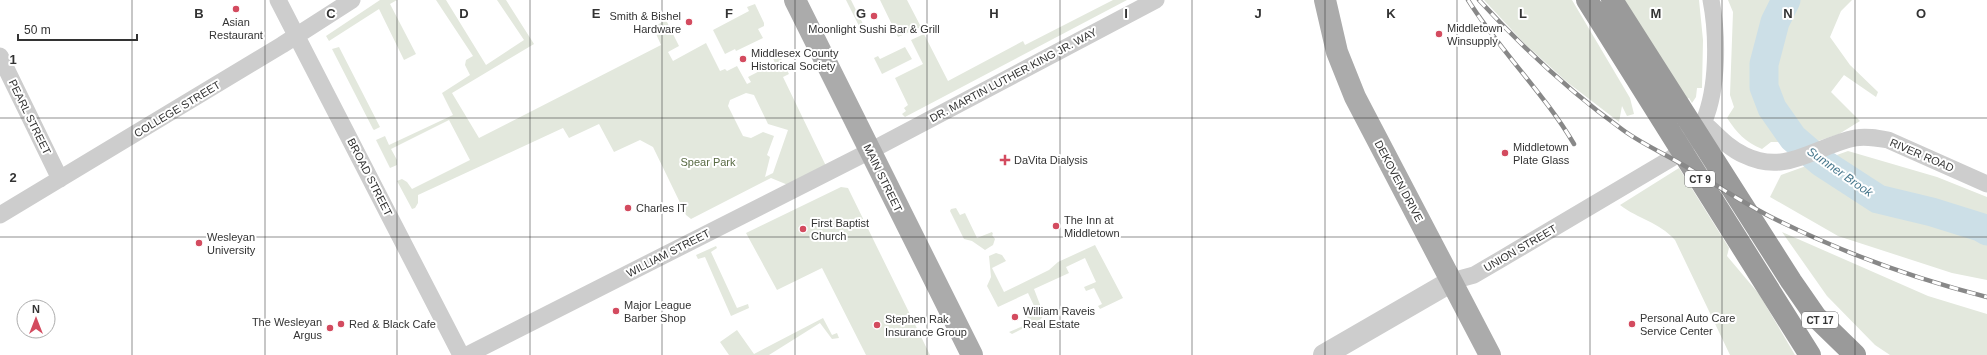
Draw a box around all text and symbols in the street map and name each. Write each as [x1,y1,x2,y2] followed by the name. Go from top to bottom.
[231,4,241,14] marker: Asian Restaurant
[194,6,204,21] text: B
[326,6,336,21] text: C
[459,6,469,21] text: D
[592,6,601,21] text: E
[725,6,733,21] text: F
[856,6,866,21] text: G
[989,6,999,21] text: H
[1124,6,1128,21] text: I
[1254,6,1262,21] text: J
[1386,6,1396,21] text: K
[1519,6,1527,21] text: L
[1651,6,1661,21] text: M
[1783,6,1793,21] text: N
[1916,6,1926,21] text: O
[609,10,681,35] place label: Smith & Bishel Hardware
[869,11,879,21] marker: Moonlight Sushi Bar & Grill
[18,16,137,42] scale bar
[209,16,263,41] place label: Asian Restaurant
[684,17,694,27] marker: Smith & Bishel Hardware
[1447,22,1503,47] place label: Middletown Winsupply
[24,23,51,37] text: 50 m
[808,23,940,35] place label: Moonlight Sushi Bar & Grill
[927,25,1099,124] street label: DR. MARTIN LUTHER KING JR. WAY
[1434,29,1444,39] marker: Middletown Winsupply
[751,47,839,72] place label: Middlesex County Historical Society
[9,52,17,67] text: 1
[738,54,748,64] marker: Middlesex County Historical Society
[7,77,54,157] street label: PEARL STREET
[132,78,223,139] street label: COLLEGE STREET
[345,136,395,218] street label: BROAD STREET
[1888,136,1956,174] street label: RIVER ROAD
[1372,138,1426,224] street label: DEKOVEN DRIVE
[1513,141,1570,166] place label: Middletown Plate Glass
[861,142,905,214] street label: MAIN STREET
[1805,144,1876,200] water label: Sumner Brook
[1500,148,1510,158] marker: Middletown Plate Glass
[999,154,1011,166] marker: DaVita Dialysis
[1014,154,1088,166] place label: DaVita Dialysis
[680,156,736,168] park label: Spear Park
[9,170,17,185] text: 2
[1685,171,1715,187] road number: CT 9
[636,202,687,214] place label: Charles IT
[623,203,633,213] marker: Charles IT
[1064,214,1120,239] place label: The Inn at Middletown
[811,217,869,242] place label: First Baptist Church
[1051,221,1061,231] marker: The Inn at Middletown
[1482,222,1559,274] street label: UNION STREET
[798,224,808,234] marker: First Baptist Church
[624,227,712,279] street label: WILLIAM STREET
[207,231,256,256] place label: Wesleyan University
[194,238,204,248] marker: Wesleyan University
[16,299,56,339] north arrow
[624,299,691,324] place label: Major League Barber Shop
[32,303,40,315] text: N
[1023,305,1096,330] place label: William Raveis Real Estate
[611,306,621,316] marker: Major League Barber Shop
[1010,312,1020,322] marker: William Raveis Real Estate
[1640,312,1735,337] place label: Personal Auto Care Service Center
[1802,312,1838,328] road number: CT 17
[885,313,967,338] place label: Stephen Rak Insurance Group
[252,316,322,341] place label: The Wesleyan Argus
[349,318,436,330] place label: Red & Black Cafe
[336,319,346,329] marker: Red & Black Cafe
[1627,319,1637,329] marker: Personal Auto Care Service Center
[872,320,882,330] marker: Stephen Rak Insurance Group
[325,323,335,333] marker: The Wesleyan Argus

